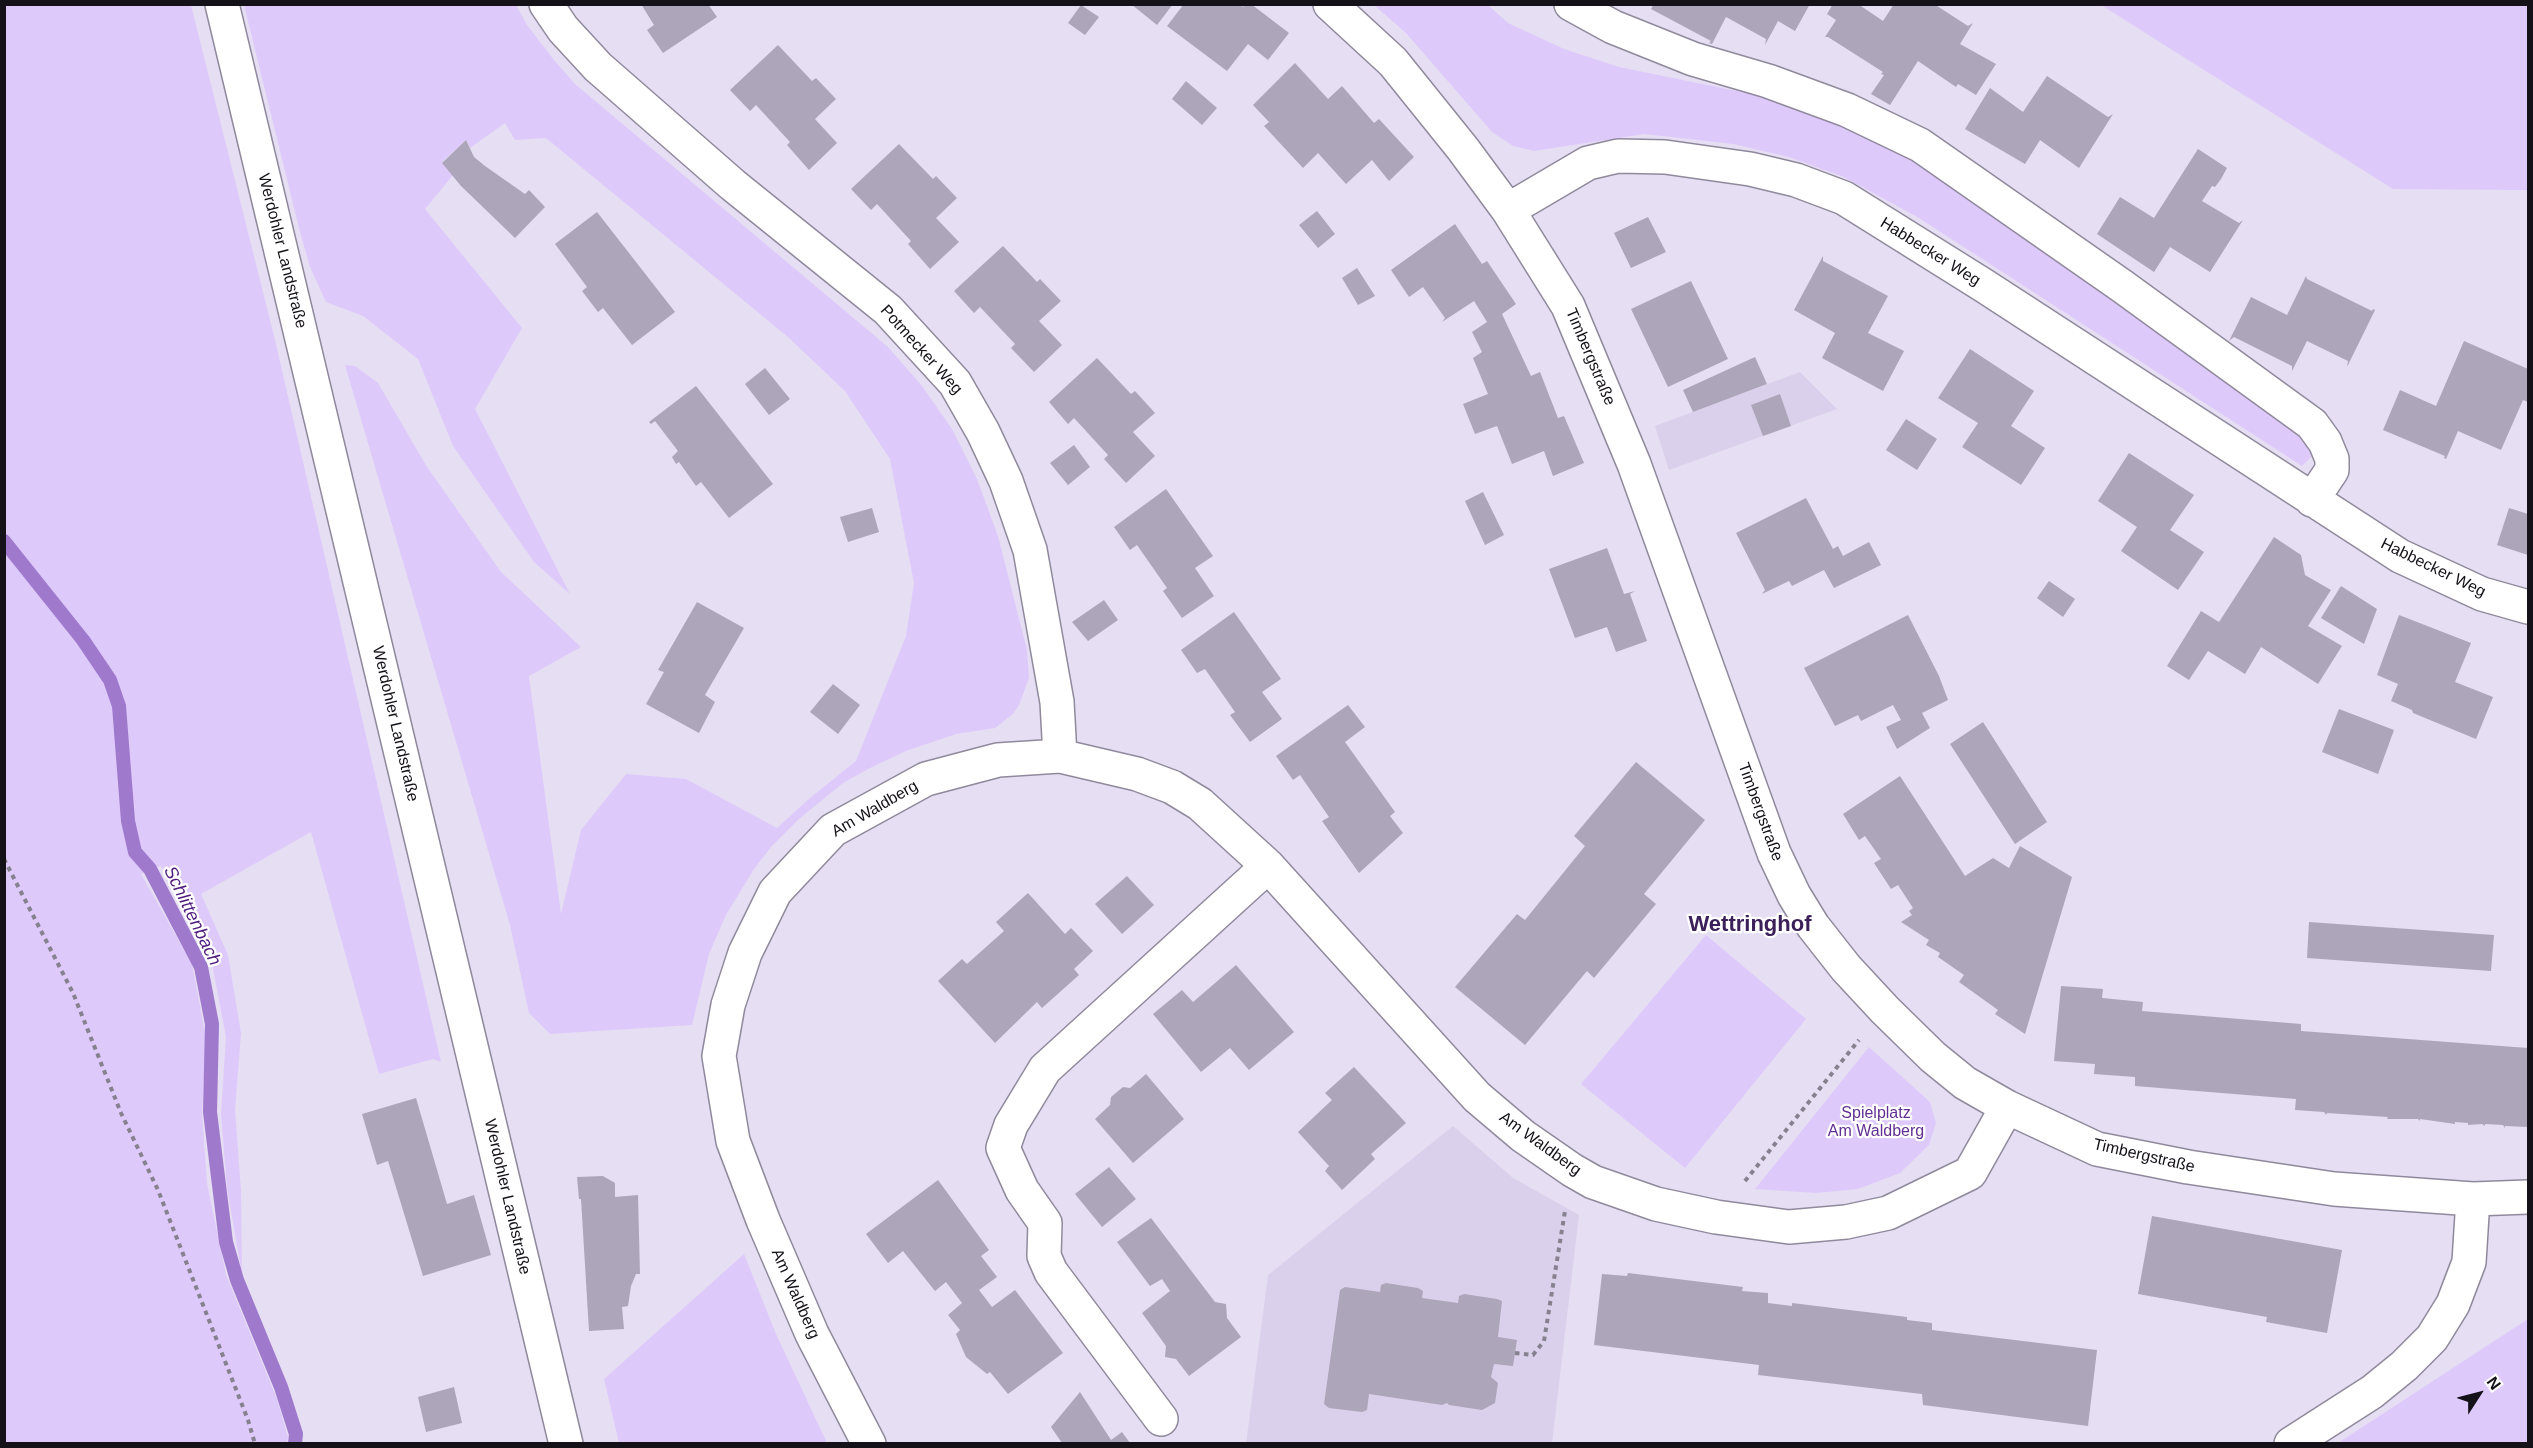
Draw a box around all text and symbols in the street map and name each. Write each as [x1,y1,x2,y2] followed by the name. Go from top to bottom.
[253,172,311,330] street label: Werdohler Landstraße
[1876,214,1984,290] street label: Habbecker Weg
[876,301,966,399] street label: Potmecker Weg
[1561,306,1619,408] street label: Timbergstraße
[2377,534,2489,602] street label: Habbecker Weg
[368,644,422,804] street label: Werdohler Landstraße
[1733,760,1787,864] street label: Timbergstraße
[828,777,922,841] street label: Am Waldberg
[159,863,225,969] water label: Schlittenbach
[1688,912,1812,938] district label: Wettringhof
[1828,1104,1924,1142] park label: Spielplatz Am Waldberg
[1495,1108,1585,1180] street label: Am Waldberg
[480,1117,534,1277] street label: Werdohler Landstraße
[2091,1135,2197,1177] street label: Timbergstraße
[767,1246,823,1342] street label: Am Waldberg
[2449,1364,2509,1424] north arrow
[2484,1373,2504,1393] text: N

